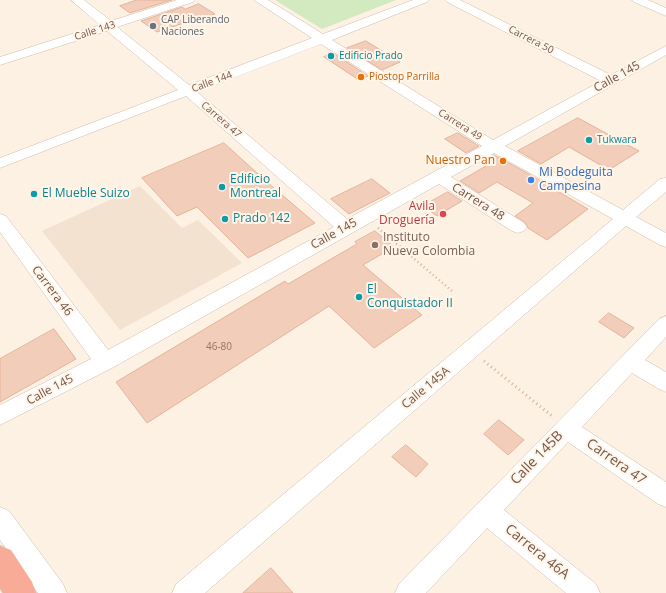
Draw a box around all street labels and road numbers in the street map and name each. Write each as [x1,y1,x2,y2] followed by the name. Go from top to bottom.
[73,19,117,43] street label: Calle 143
[506,23,556,57] street label: Carrera 50
[591,58,643,96] street label: Calle 145
[190,69,234,95] street label: Calle 144
[198,99,244,141] street label: Carrera 47
[436,107,484,143] street label: Carrera 49
[449,180,507,224] street label: Carrera 48
[308,215,360,253] street label: Calle 145
[28,263,76,319] street label: Carrera 46
[399,364,453,412] street label: Calle 145A
[24,372,76,408] street label: Calle 145
[507,428,567,488] street label: Calle 145B
[583,435,649,489] street label: Carrera 47
[501,521,573,583] street label: Carrera 46A

